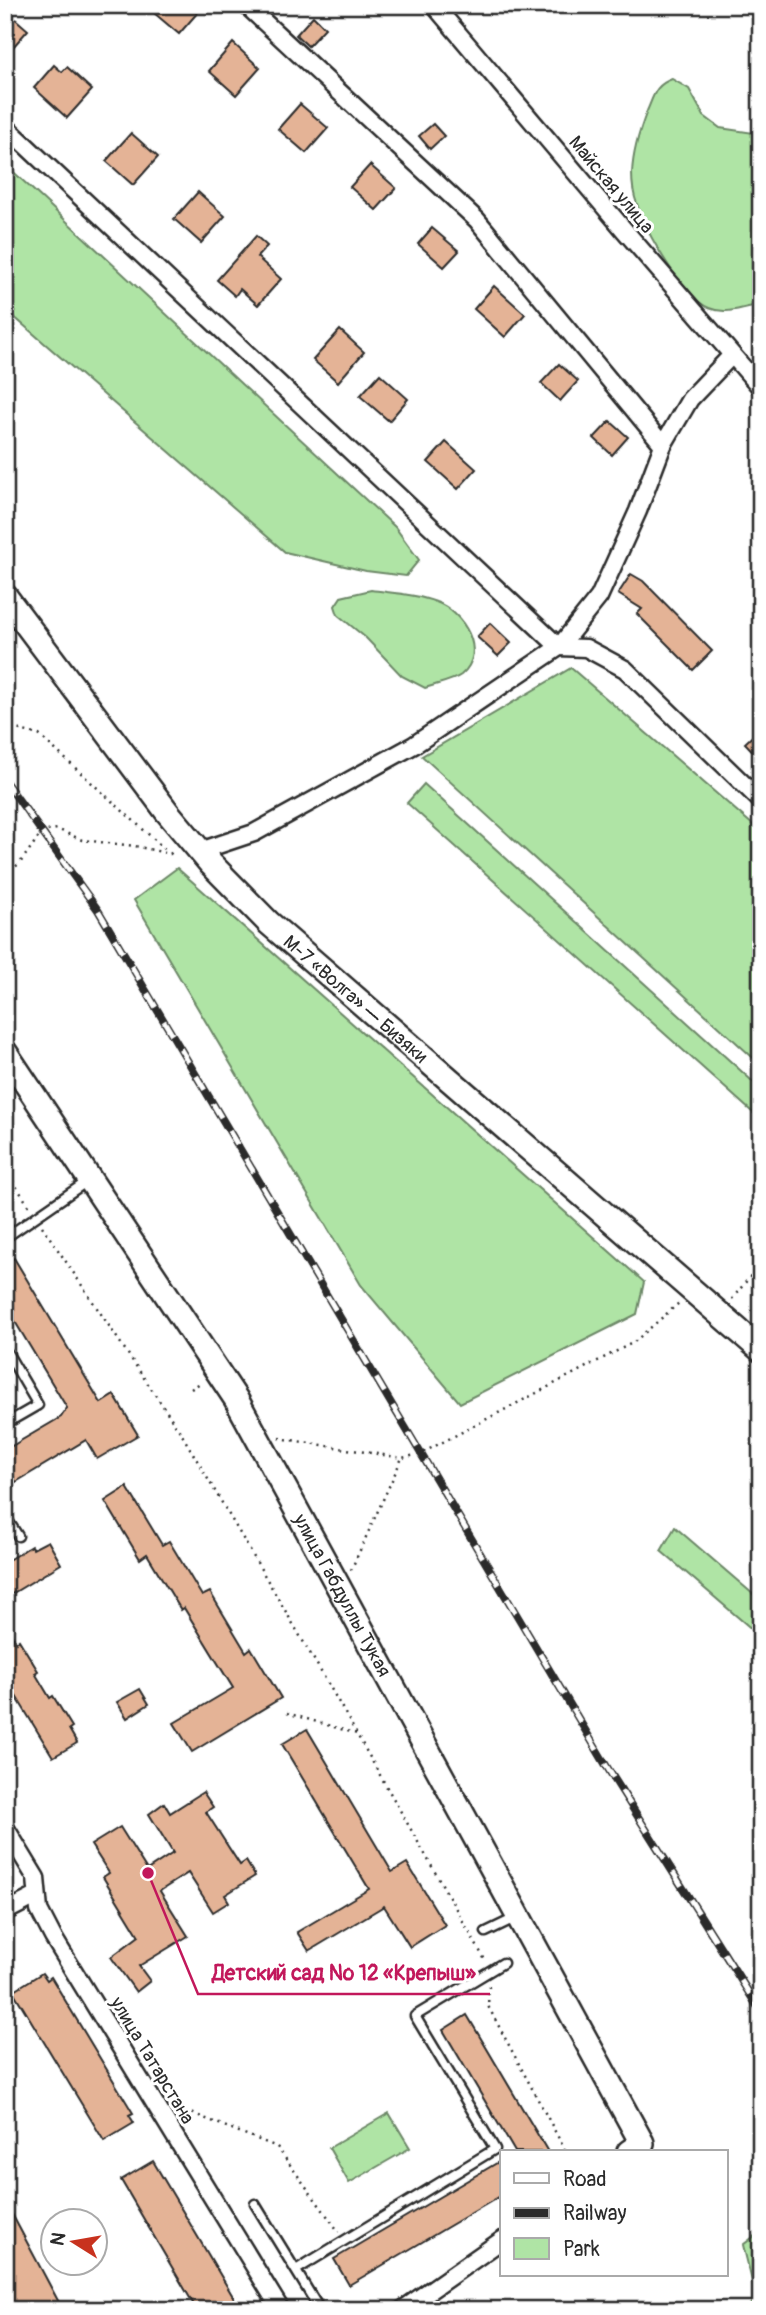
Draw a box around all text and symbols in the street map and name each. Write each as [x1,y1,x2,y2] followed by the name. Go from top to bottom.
[563,131,659,239] street label: Майская улица
[278,930,433,1069] street label: М-7 «Волга» — Бизяки
[287,1509,396,1681] street label: улица Габдуллы Тукая
[198,1952,490,1994] callout: Детский сад № 12 «Крепыш»
[210,1960,476,1987] text: Детский сад № 12 «Крепыш»
[104,1992,200,2129] street label: улица Татарстана
[500,2150,728,2276] legend
[563,2166,607,2193] text: Road
[563,2200,627,2227] text: Railway
[38,2206,108,2276] north arrow
[45,2230,71,2248] text: N
[563,2236,600,2263] text: Park

